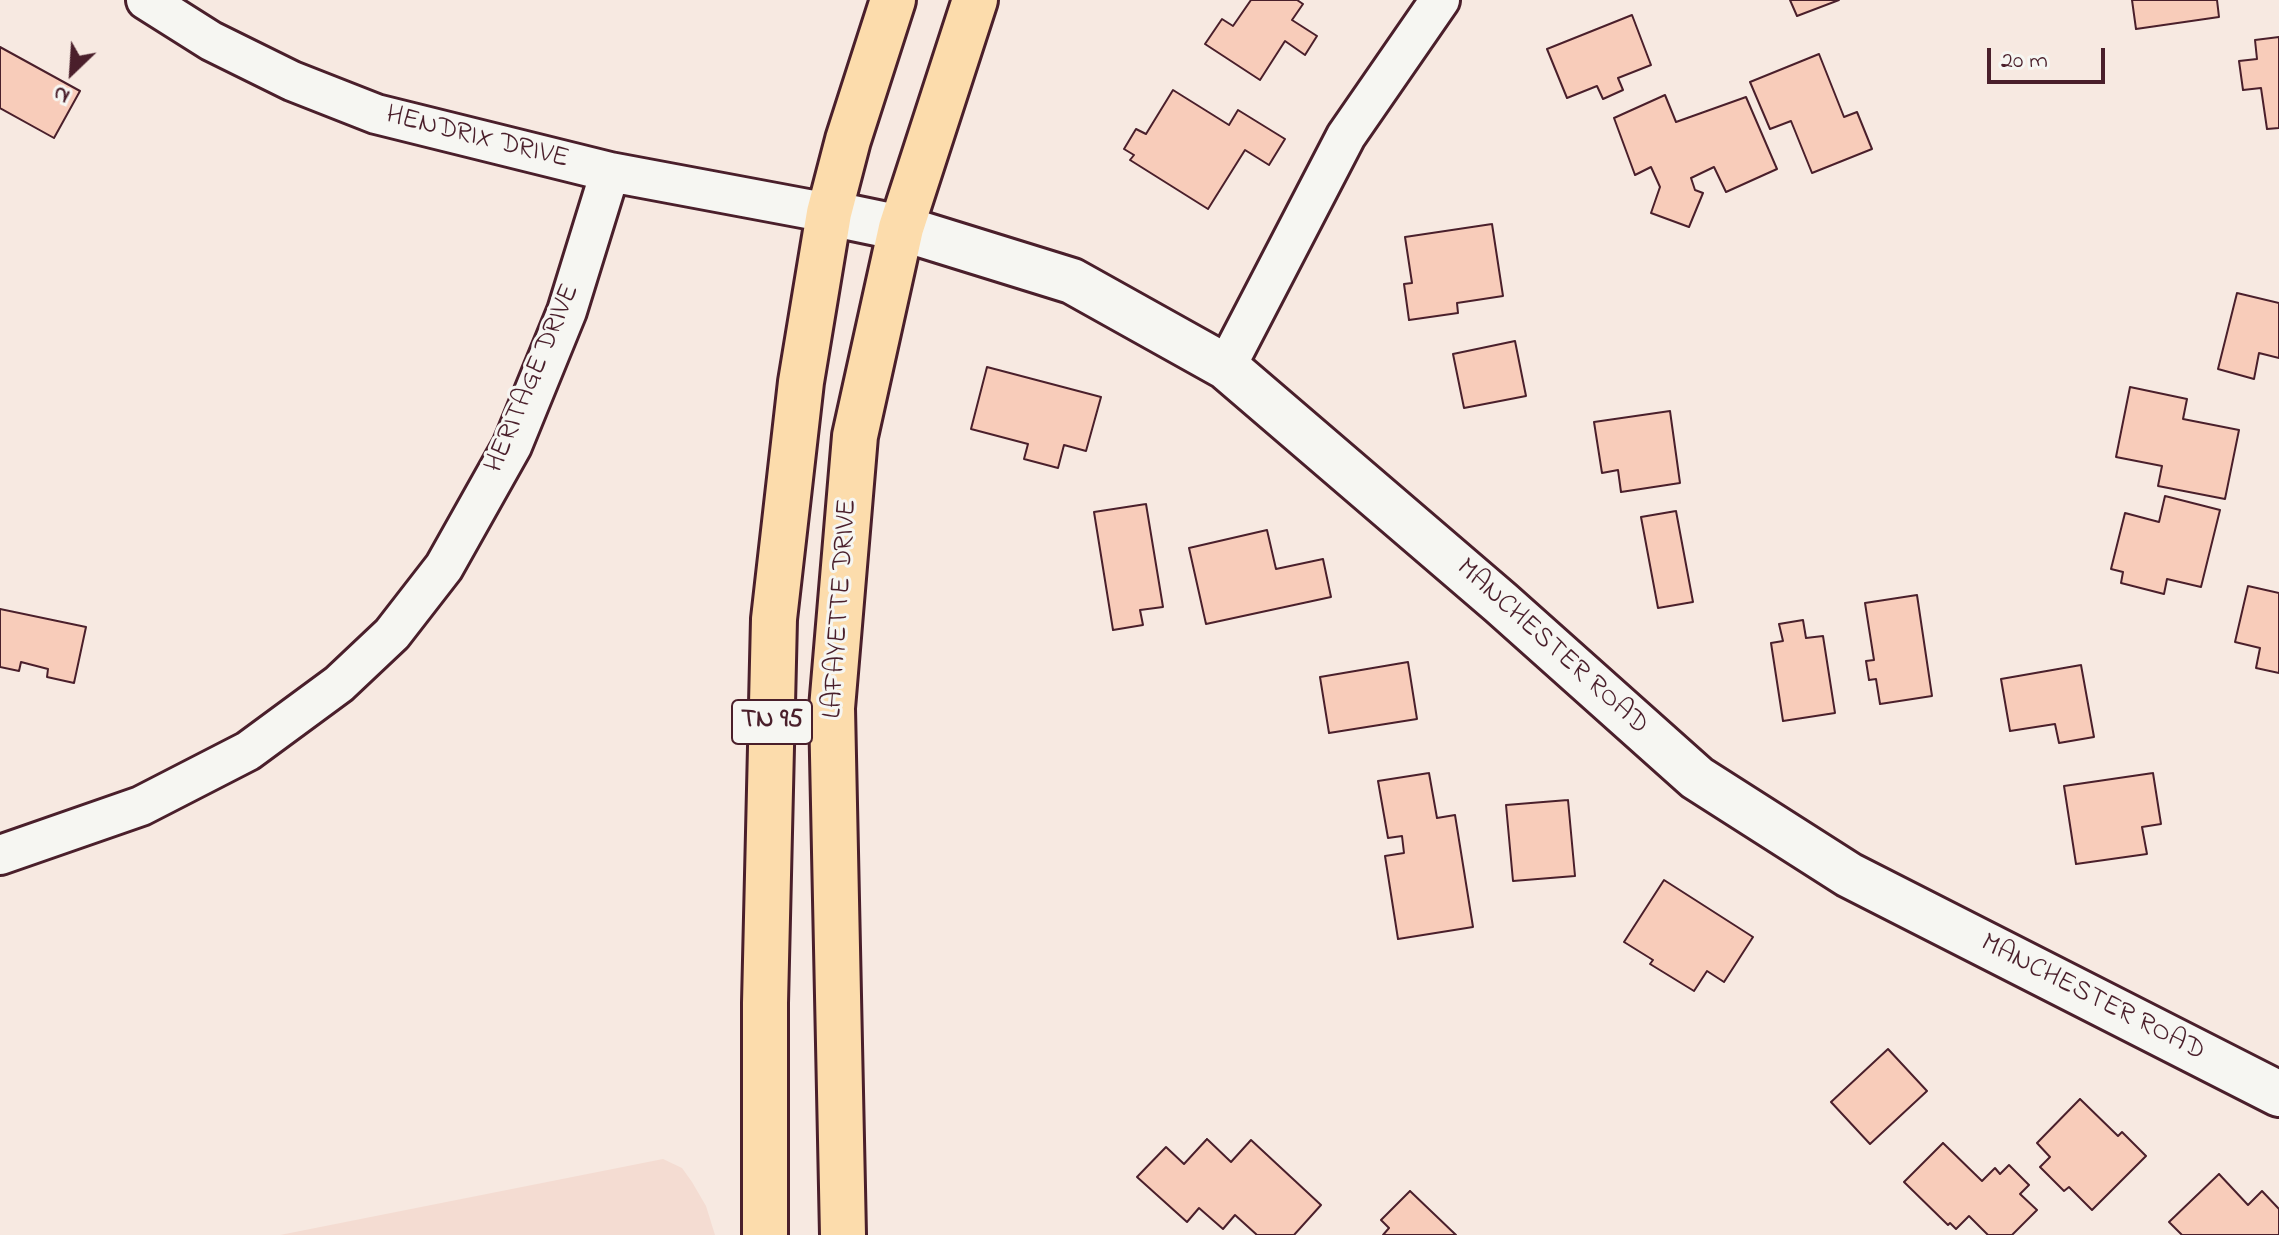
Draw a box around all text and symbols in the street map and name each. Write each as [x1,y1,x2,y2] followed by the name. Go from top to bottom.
[32,32,112,112] north arrow
[1991,32,2109,82] scale bar
[2001,44,2048,79] text: 20 m
[48,76,75,111] text: N
[382,100,572,178] street label: HENDRIX DRIVE
[479,280,589,478] street label: HERITAGE DRIVE
[818,498,866,720] street label: LAFAYETTE DRIVE
[1448,553,1654,743] street label: MANCHESTER ROAD
[732,700,812,744] road number: TN 95
[1974,928,2210,1070] street label: MANCHESTER ROAD

